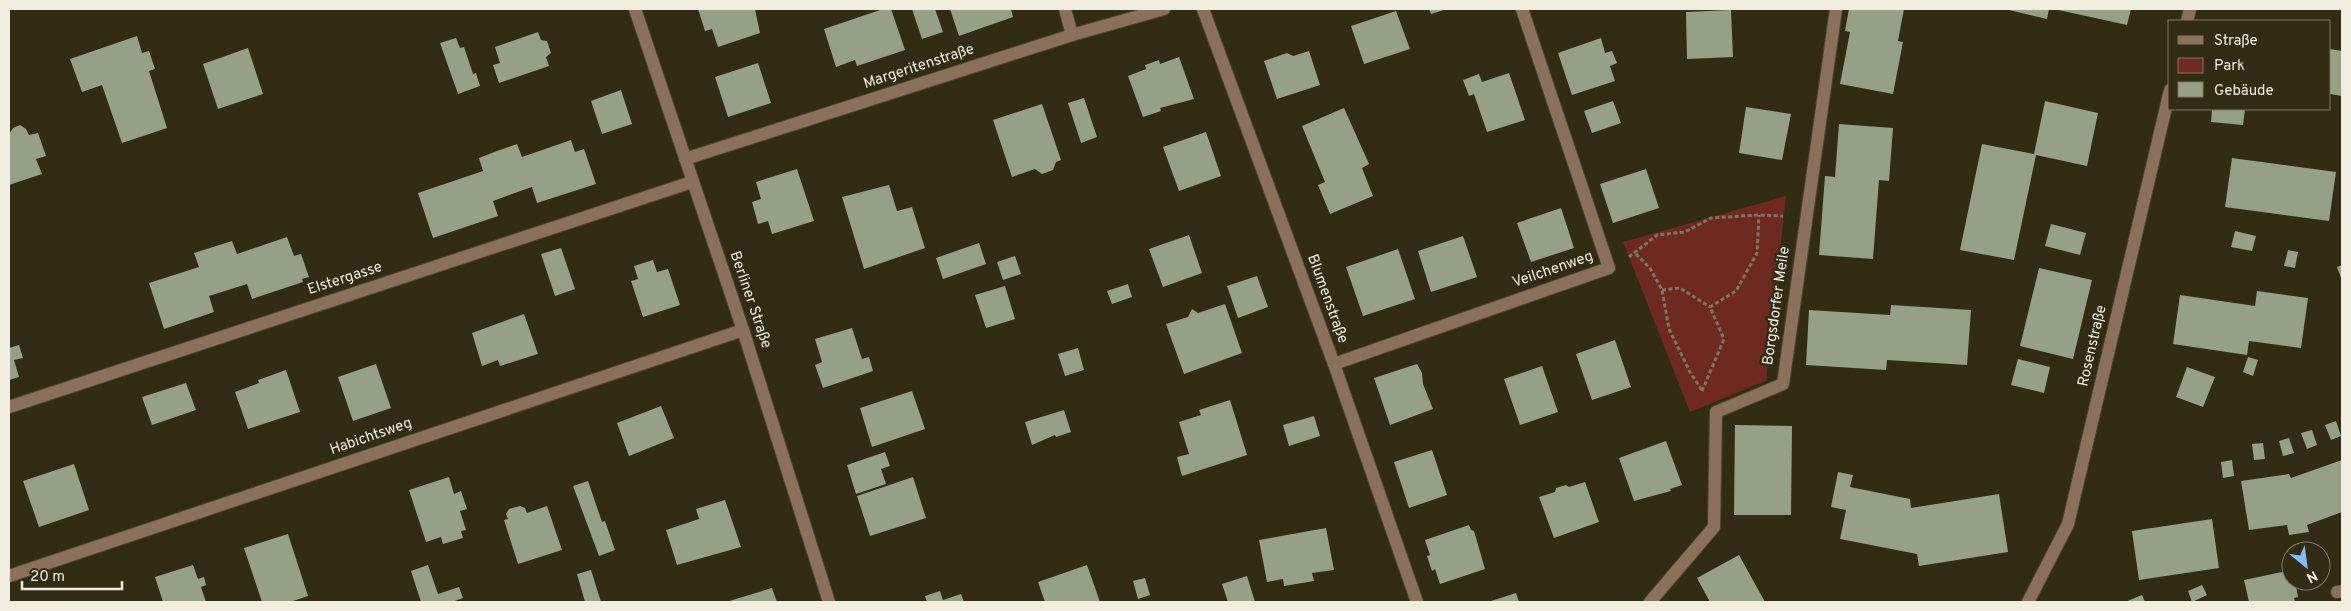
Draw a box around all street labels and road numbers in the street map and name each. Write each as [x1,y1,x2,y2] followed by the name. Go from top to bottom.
[861,40,977,94] street label: Margeritenstraße
[1759,245,1795,367] street label: Borgsdorfer Meile
[1510,247,1596,293] street label: Veilchenweg
[724,249,776,351] street label: Berliner Straße
[1302,252,1352,346] street label: Blumenstraße
[305,258,385,300] street label: Elstergasse
[2074,303,2112,389] street label: Rosenstraße
[327,414,415,460] street label: Habichtsweg

